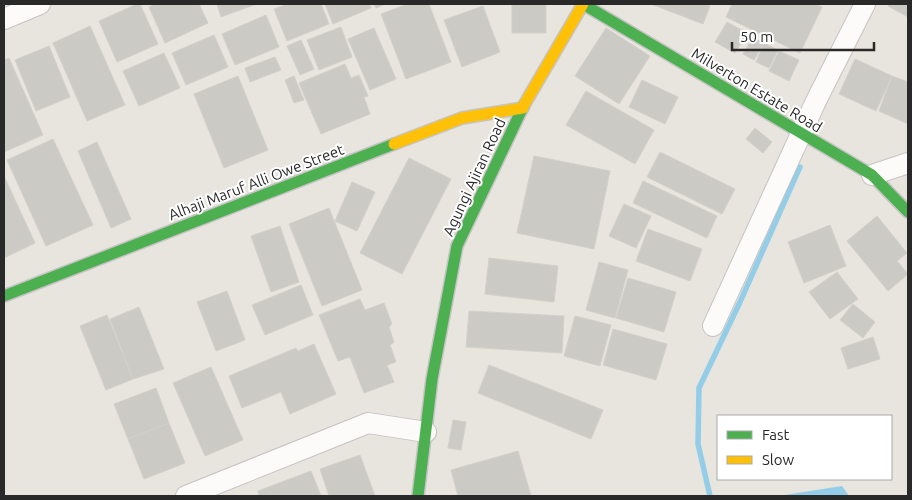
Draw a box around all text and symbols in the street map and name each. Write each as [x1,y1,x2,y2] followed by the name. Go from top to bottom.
[732,20,874,52] scale bar
[740,28,773,45] text: 50 m
[689,44,825,136] street label: Milverton Estate Road
[439,115,509,239] street label: Agungi Ajiran Road
[166,141,346,223] street label: Alhaji Maruf Alli Owe Street
[717,415,892,480] legend
[762,426,790,443] text: Fast
[762,451,795,468] text: Slow

